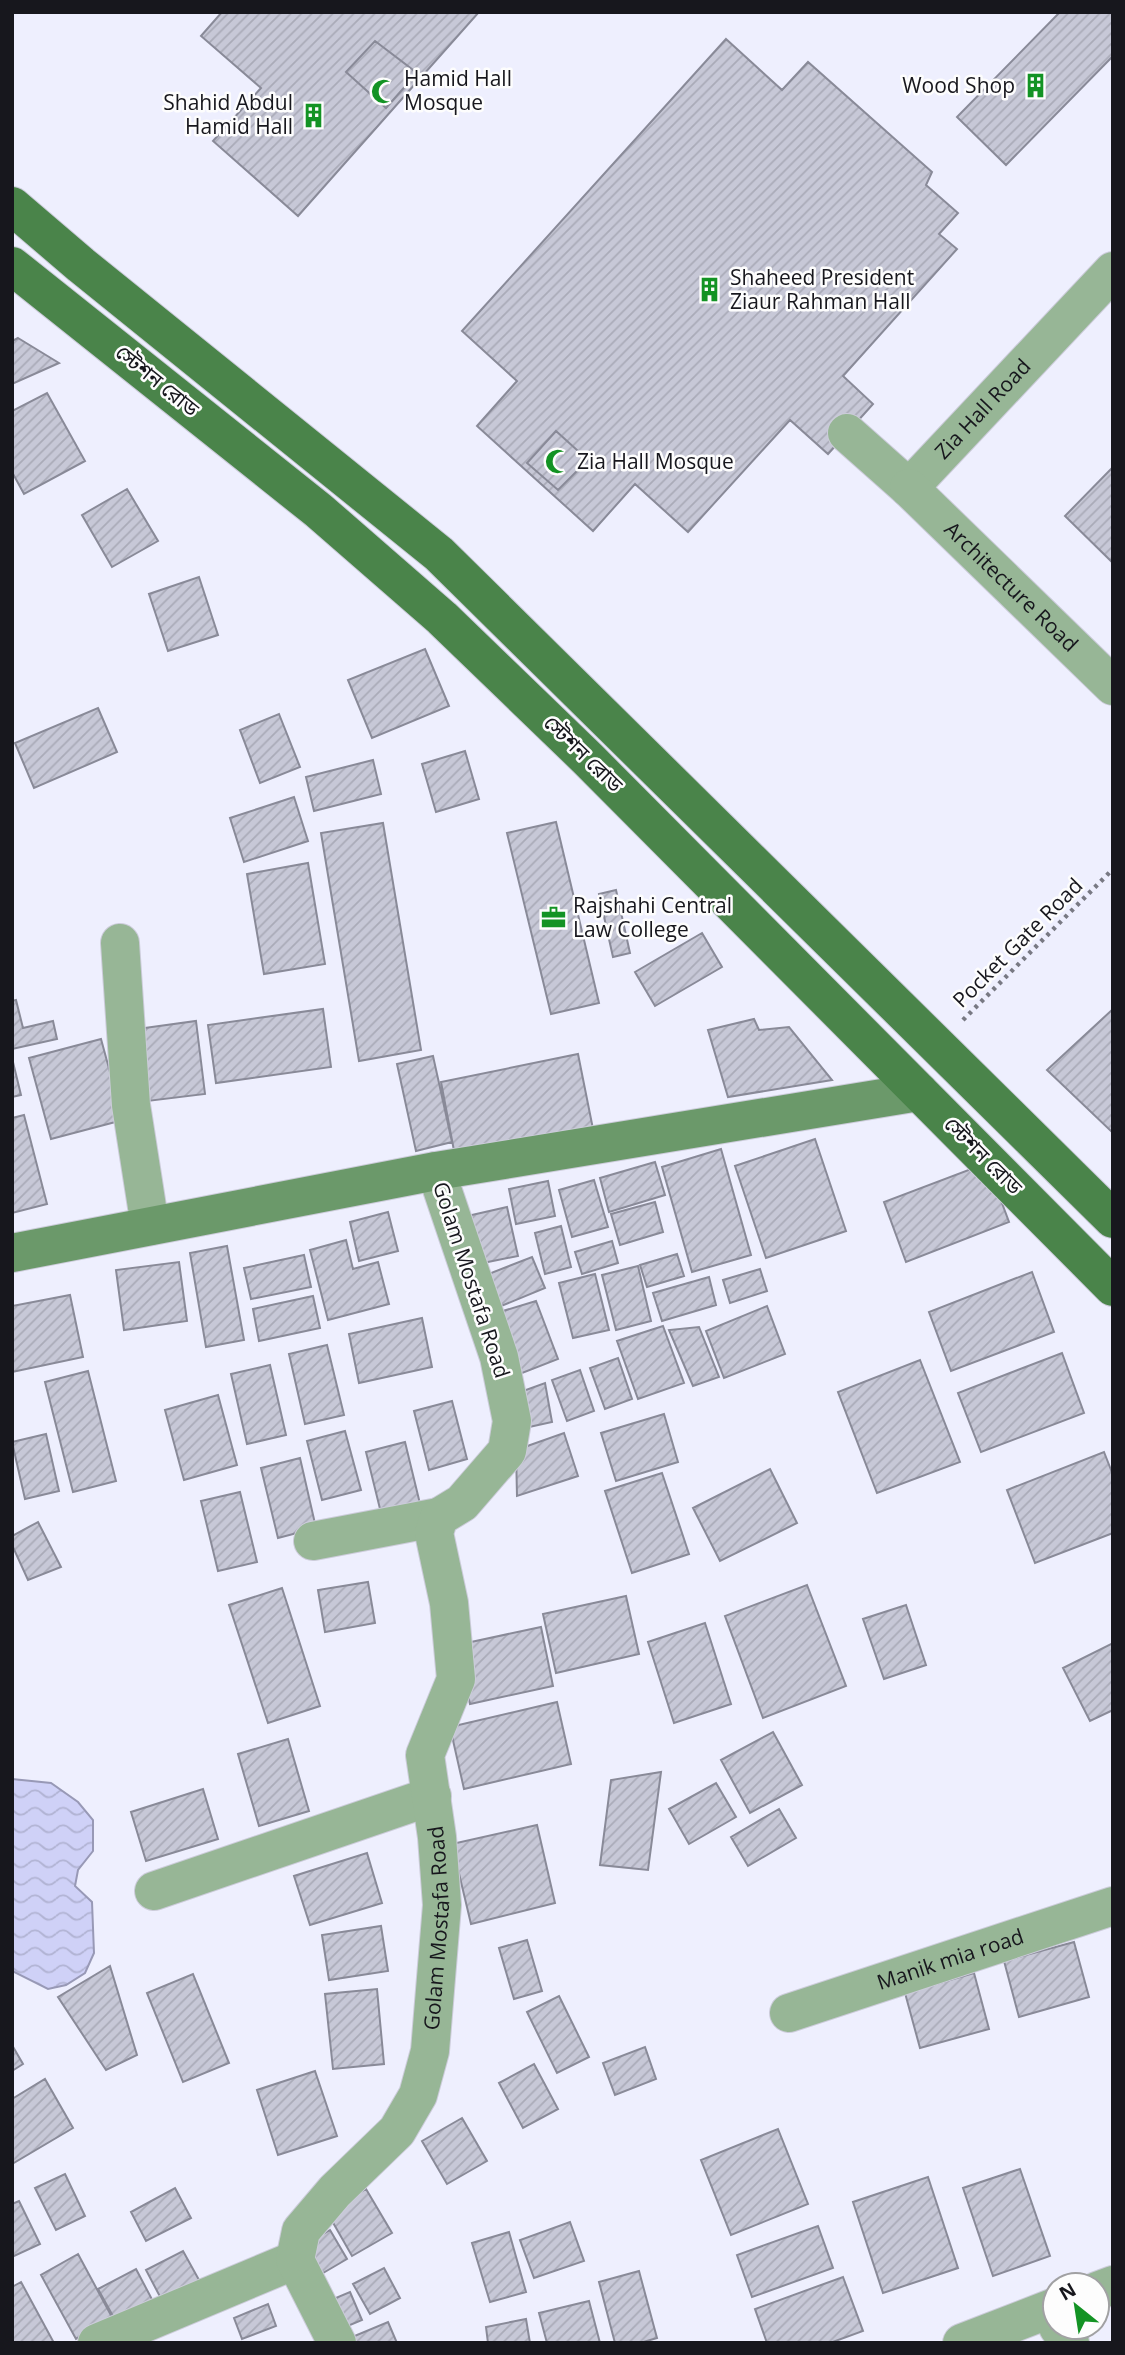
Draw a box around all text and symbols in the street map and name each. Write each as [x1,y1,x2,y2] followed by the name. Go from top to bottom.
[404,64,512,116] place label: Hamid Hall Mosque
[902,71,1015,99] place label: Wood Shop
[1021,72,1049,100] building icon: Wood Shop
[370,77,398,105] mosque icon: Hamid Hall Mosque
[163,88,293,140] place label: Shahid Abdul Hamid Hall
[299,101,327,129] building icon: Shahid Abdul Hamid Hall
[730,263,914,315] place label: Shaheed President Ziaur Rahman Hall
[696,276,724,304] building icon: Shaheed President Ziaur Rahman Hall
[110,338,206,423] street label: স্টেশন রোড
[928,352,1036,465] street label: Zia Hall Road
[577,447,734,475] place label: Zia Hall Mosque
[543,448,571,476] mosque icon: Zia Hall Mosque
[939,515,1084,657] street label: Architecture Road
[538,709,630,799] street label: স্টেশন রোড
[946,871,1088,1013] street label: Pocket Gate Road
[573,891,732,943] place label: Rajshahi Central Law College
[539,904,567,932] office icon: Rajshahi Central Law College
[939,1110,1030,1201] street label: স্টেশন রোড
[427,1178,517,1381] street label: Golam Mostafa Road
[417,1824,455,2031] street label: Golam Mostafa Road
[873,1921,1027,1996] street label: Manik mia road
[1041,2271,1111,2341] north arrow
[1054,2276,1081,2306] text: N

